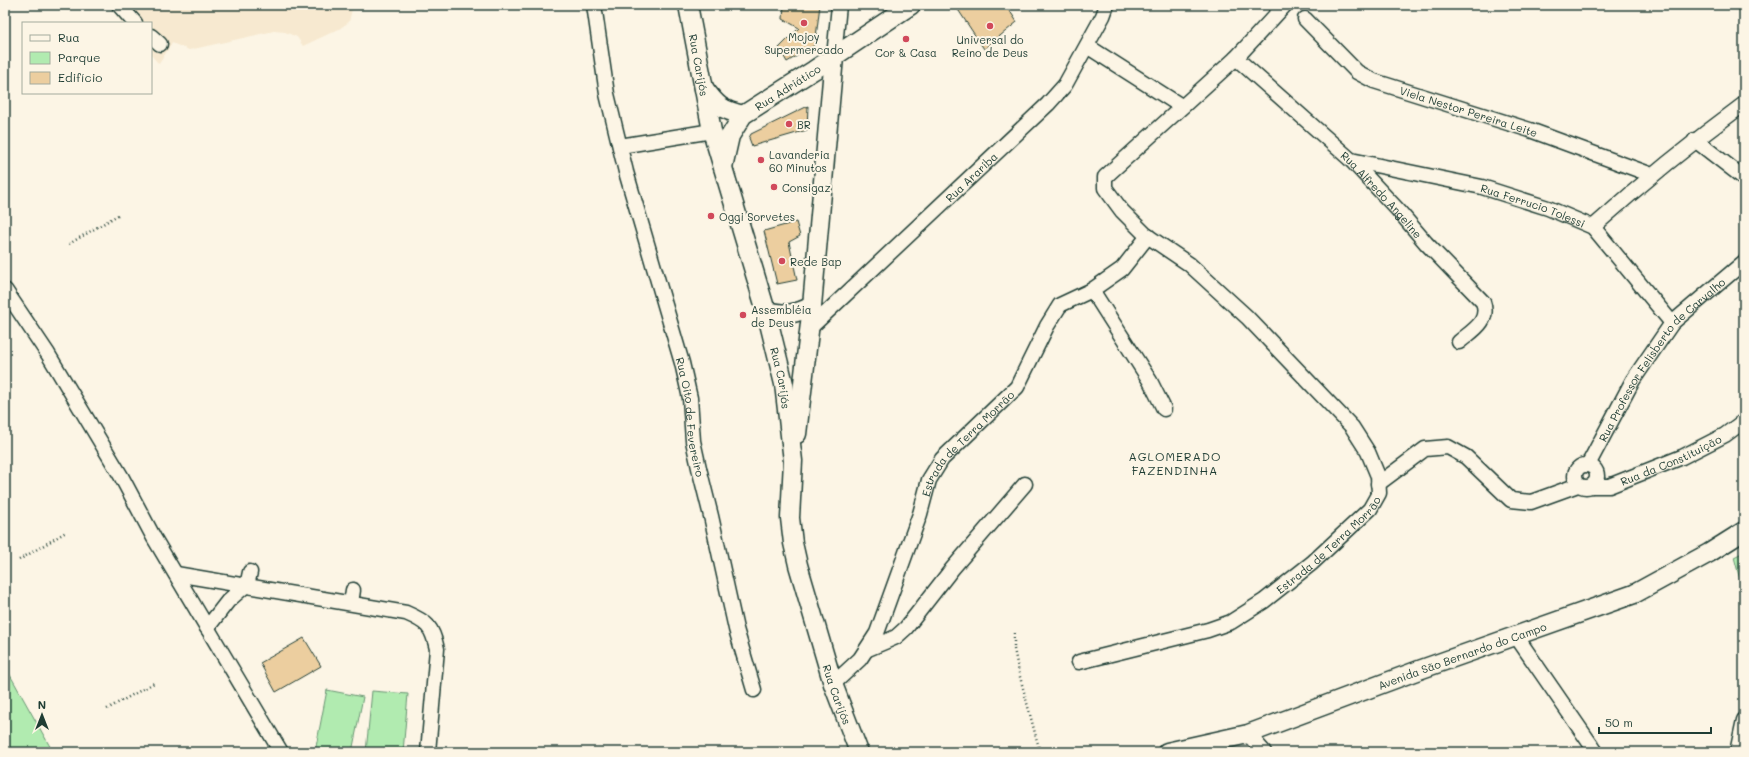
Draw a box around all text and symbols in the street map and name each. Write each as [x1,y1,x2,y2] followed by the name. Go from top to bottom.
[799,18,809,28] marker: Mojoy Supermercado
[985,21,995,31] marker: Universal do Reino de Deus
[22,22,152,94] legend
[58,29,80,45] text: Rua
[764,29,844,57] place label: Mojoy Supermercado
[952,32,1028,60] place label: Universal do Reino de Deus
[686,33,713,97] street label: Rua Carijós
[901,34,911,44] marker: Cor & Casa
[875,45,937,60] place label: Cor & Casa
[58,49,101,65] text: Parque
[752,60,824,113] street label: Rua Adriático
[58,69,102,85] text: Edifício
[1398,82,1540,140] street label: Viela Nestor Pereira Leite
[797,117,811,132] place label: BR
[784,119,794,129] marker: BR
[769,147,830,175] place label: Lavanderia 60 Minutos
[1338,147,1426,241] street label: Rua Alfredo Angeline
[942,148,1000,205] street label: Rua Arariba
[756,155,766,165] marker: Lavanderia 60 Minutos
[782,180,831,195] place label: Consigaz
[1479,180,1588,230] street label: Rua Ferrucio Tolessi
[769,182,779,192] marker: Consigaz
[719,209,795,224] place label: Oggi Sorvetes
[706,211,716,221] marker: Oggi Sorvetes
[790,254,842,269] place label: Rede Bap
[777,256,787,266] marker: Rede Bap
[1594,274,1728,444] street label: Rua Professor Felisberto de Carvalho
[751,302,812,330] place label: Assembléia de Deus
[738,310,748,320] marker: Assembléia de Deus
[768,346,794,410] street label: Rua Carijós
[673,355,708,479] street label: Rua Oito de Fevereiro
[918,386,1017,498] street label: Estrada de Terra Morrão
[1618,431,1724,488] street label: Rua da Constituição
[1128,448,1222,478] district label: AGLOMERADO FAZENDINHA
[1272,493,1384,596] street label: Estrada de Terra Morrão
[1376,618,1549,692] street label: Avenida São Bernardo do Campo
[820,663,855,726] street label: Rua Carijós
[22,695,62,735] north arrow
[38,697,46,712] text: N
[1599,709,1711,735] scale bar
[1605,714,1633,730] text: 50 m

